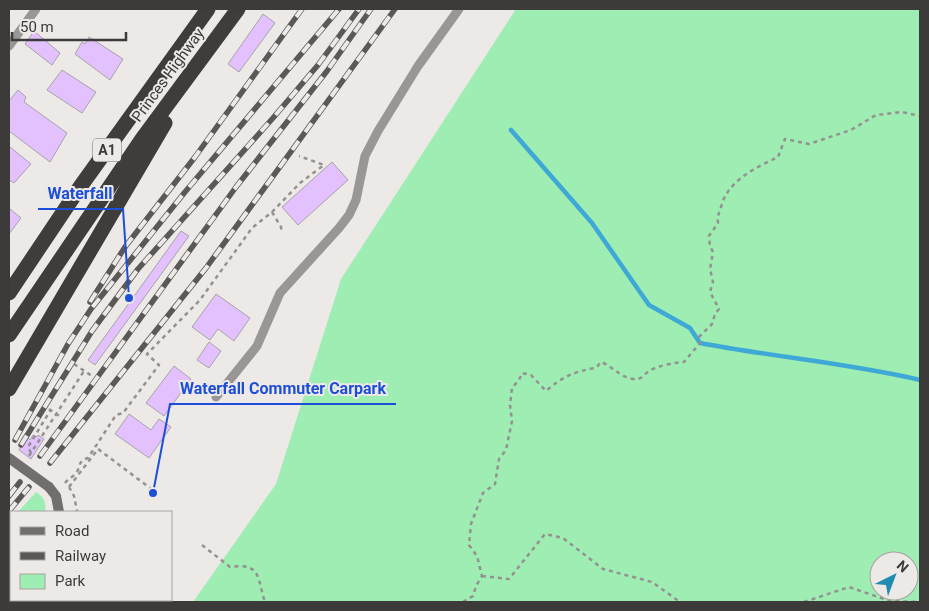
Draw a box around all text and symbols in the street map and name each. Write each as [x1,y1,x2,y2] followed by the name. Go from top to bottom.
[12,10,126,42] scale bar
[20,18,54,36] text: 50 m
[128,25,208,125] street label: Princes Highway
[93,138,121,162] road number: A1
[38,178,123,209] callout: Waterfall
[47,184,113,203] text: Waterfall
[170,373,396,404] callout: Waterfall Commuter Carpark
[180,379,386,398] text: Waterfall Commuter Carpark
[10,511,172,601] legend
[55,522,89,540] text: Road
[55,547,106,565] text: Railway
[869,551,919,601] north arrow
[894,557,912,576] text: N
[55,572,86,590] text: Park

